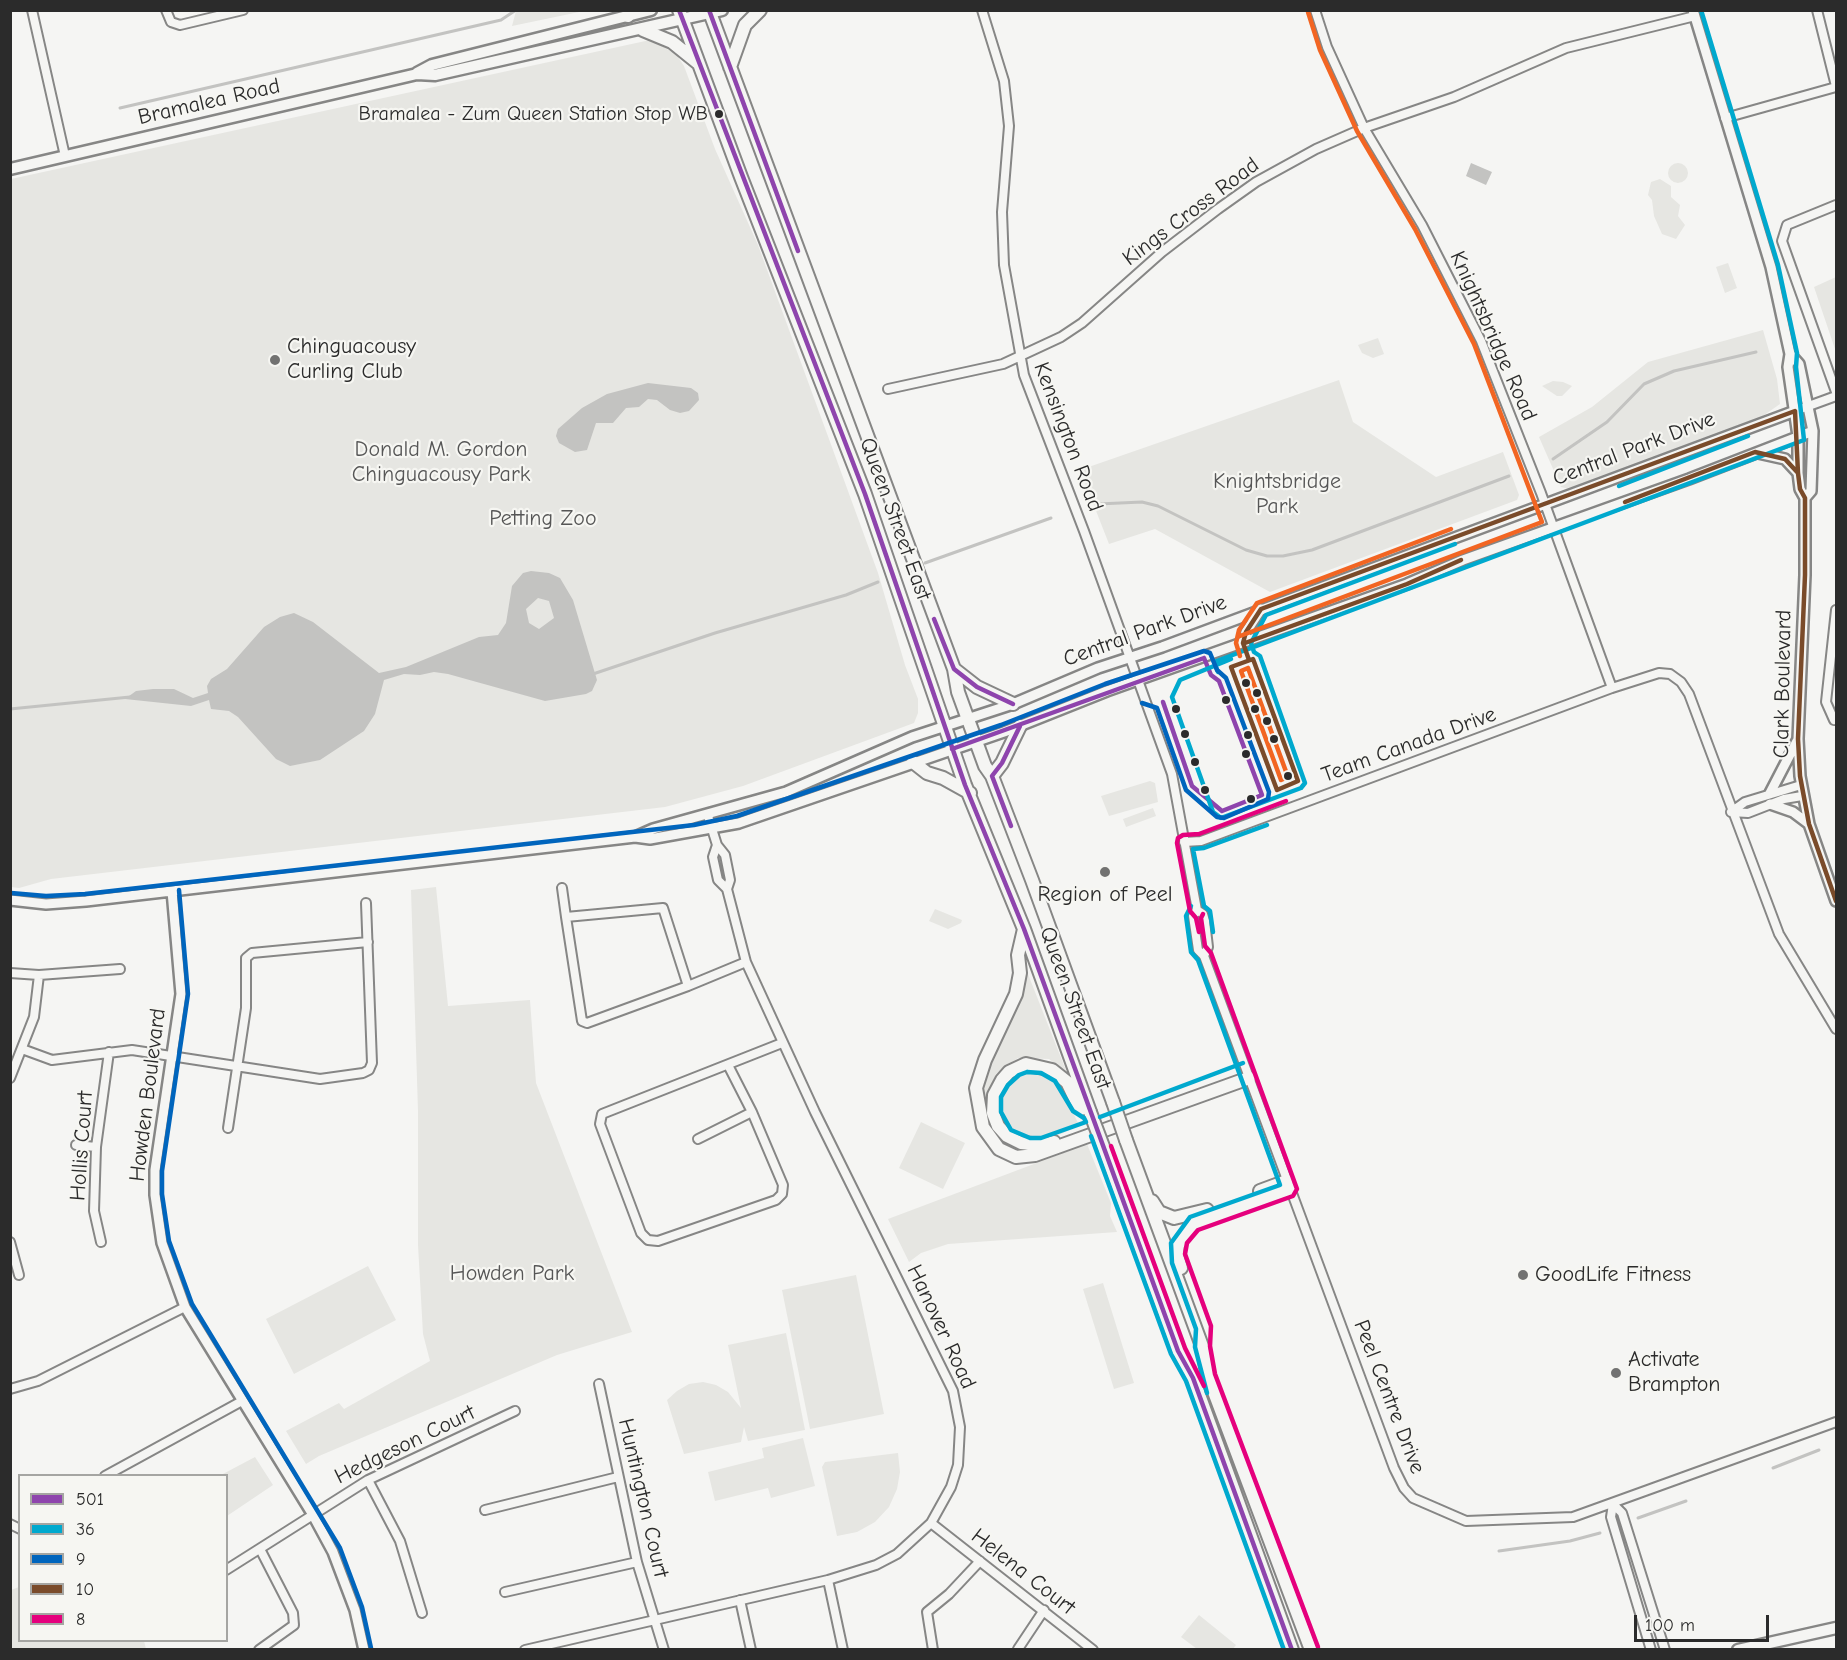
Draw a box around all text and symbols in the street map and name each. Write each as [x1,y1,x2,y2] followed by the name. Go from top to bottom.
[135,73,283,131] street label: Bramalea Road
[359,102,708,126] place label: Bramalea - Zum Queen Station Stop WB
[713,108,725,120] marker: Bramalea - Zum Queen Station Stop WB
[1118,152,1264,272] street label: Kings Cross Road
[1444,247,1542,425] street label: Knightsbridge Road
[287,334,416,386] place label: Chinguacousy Curling Club
[268,353,282,367] marker: Chinguacousy Curling Club
[1027,359,1109,515] street label: Kensington Road
[1549,406,1719,492] street label: Central Park Drive
[853,434,937,604] street label: Queen Street East
[352,437,530,488] park label: Donald M. Gordon Chinguacousy Park
[1213,469,1341,520] park label: Knightsbridge Park
[489,506,597,532] park label: Petting Zoo
[1060,589,1230,673] street label: Central Park Drive
[1769,609,1797,759] street label: Clark Boulevard
[1240,677,1252,689] unlabelled marker
[1251,687,1263,699] unlabelled marker
[1220,694,1232,706] unlabelled marker
[1318,701,1500,789] street label: Team Canada Drive
[1170,703,1182,715] unlabelled marker
[1249,703,1261,715] unlabelled marker
[1261,715,1273,727] unlabelled marker
[1179,728,1191,740] unlabelled marker
[1242,729,1254,741] unlabelled marker
[1268,733,1280,745] unlabelled marker
[1240,748,1252,760] unlabelled marker
[1189,756,1201,768] unlabelled marker
[1282,770,1294,782] unlabelled marker
[1199,784,1211,796] unlabelled marker
[1245,793,1257,805] unlabelled marker
[1098,865,1112,879] marker: Region of Peel
[1038,882,1172,908] place label: Region of Peel
[1033,923,1117,1093] street label: Queen Street East
[124,1007,172,1183] street label: Howden Boulevard
[65,1090,99,1202] street label: Hollis Court
[450,1261,574,1287] park label: Howden Park
[901,1261,981,1393] street label: Hanover Road
[1535,1262,1691,1288] place label: GoodLife Fitness
[1516,1268,1530,1282] marker: GoodLife Fitness
[1348,1316,1430,1478] street label: Peel Centre Drive
[1628,1347,1720,1398] place label: Activate Brampton
[1609,1366,1623,1380] marker: Activate Brampton
[330,1400,480,1490] street label: Hedgeson Court
[612,1416,674,1580] street label: Huntington Court
[18,1474,228,1642] legend
[76,1489,104,1510] text: 501
[76,1519,95,1540] text: 36
[966,1523,1080,1621] street label: Helena Court
[76,1549,86,1570] text: 9
[76,1579,94,1600] text: 10
[1637,1603,1772,1641] scale bar
[76,1609,85,1630] text: 8
[1645,1615,1695,1636] text: 100 m

